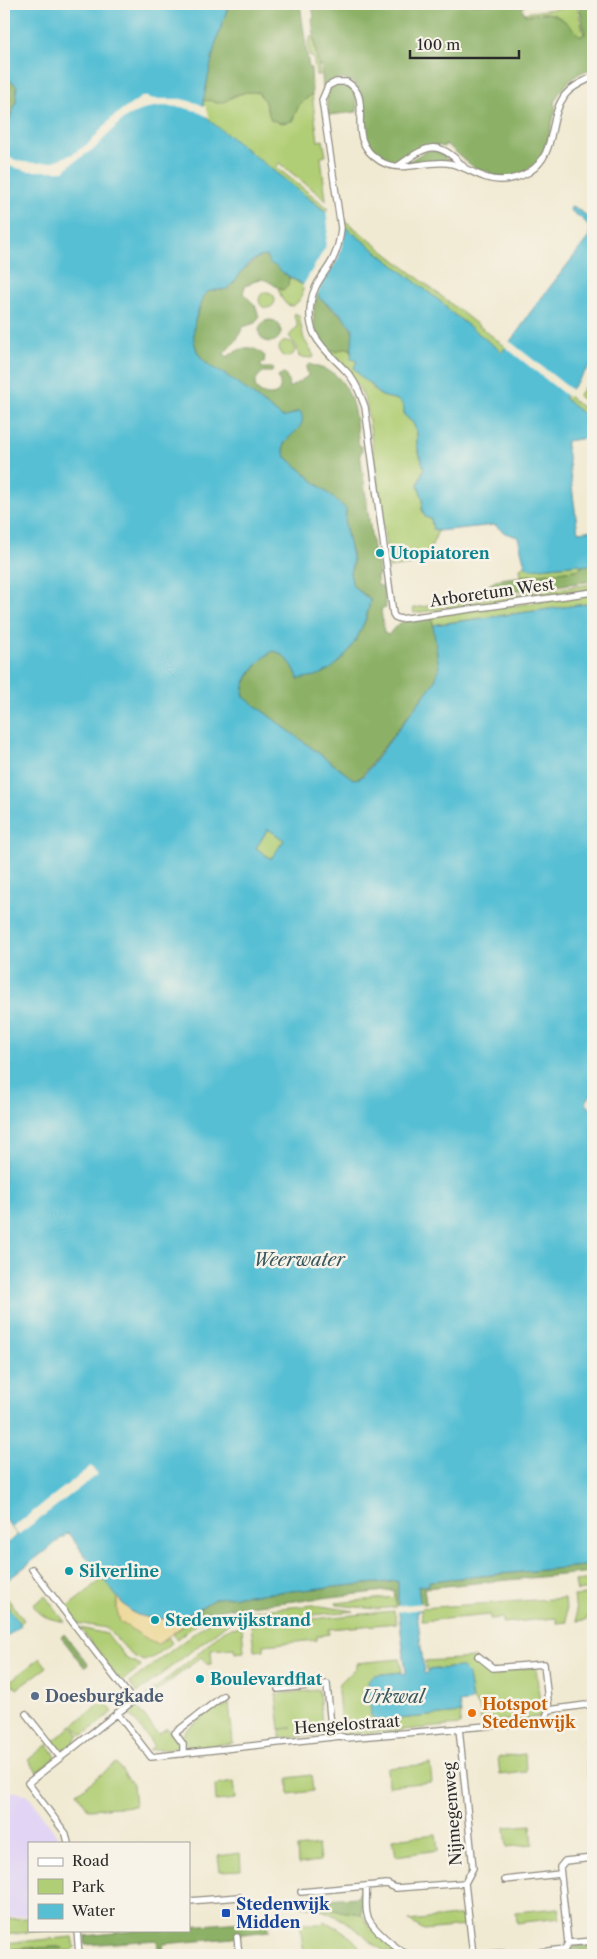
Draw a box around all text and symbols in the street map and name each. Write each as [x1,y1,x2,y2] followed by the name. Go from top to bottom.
[410,28,518,60] scale bar
[417,35,460,54] text: 100 m
[390,543,490,563] place label: Utopiatoren
[374,547,386,559] marker: Utopiatoren
[428,573,556,611] street label: Arboretum West
[253,1249,346,1271] water label: Weerwater
[79,1561,160,1581] place label: Silverline
[63,1565,75,1577] marker: Silverline
[165,1610,311,1630] place label: Stedenwijkstrand
[149,1614,161,1626] marker: Stedenwijkstrand
[210,1669,323,1689] place label: Boulevardflat
[194,1673,206,1685] marker: Boulevardflat
[45,1686,164,1706] place label: Doesburgkade
[361,1686,427,1708] water label: Urkwal
[29,1690,41,1702] marker: Doesburgkade
[482,1694,576,1732] place label: Hotspot Stedenwijk
[466,1707,478,1719] marker: Hotspot Stedenwijk
[293,1710,401,1738] street label: Hengelostraat
[438,1761,466,1866] street label: Nijmegenweg
[28,1842,190,1932] legend
[72,1851,109,1870] text: Road
[72,1877,106,1896] text: Park
[236,1894,330,1932] place label: Stedenwijk Midden
[71,1901,116,1920] text: Water
[220,1907,232,1919] marker: Stedenwijk Midden

